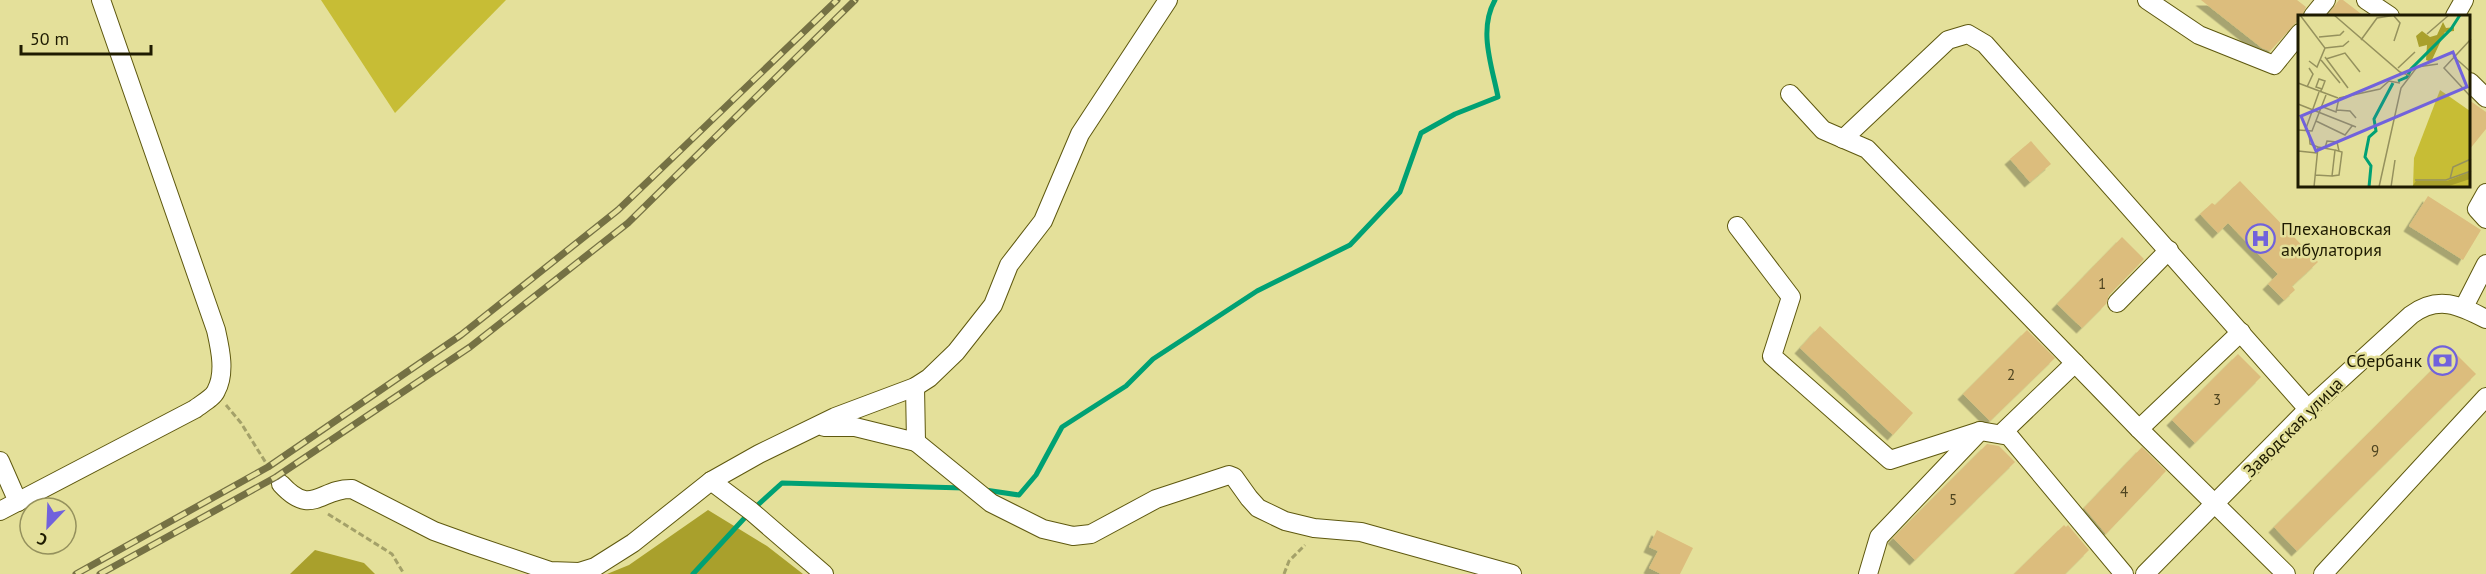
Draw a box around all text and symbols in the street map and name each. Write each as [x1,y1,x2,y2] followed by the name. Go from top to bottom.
[2298,15,2471,188] inset map
[21,18,152,56] scale bar
[30,27,69,50] text: 50 m
[2281,217,2391,261] place label: Плехановская амбулатория
[2244,222,2276,254] hospital icon: Плехановская амбулатория
[2098,274,2106,293] house number: 1
[2427,344,2459,376] bank icon: Сбербанк
[2346,349,2422,372] place label: Сбербанк
[2007,365,2015,384] house number: 2
[2238,372,2348,482] street label: Заводская улица
[2213,390,2221,409] house number: 3
[2371,441,2379,460] house number: 9
[2120,482,2128,501] house number: 4
[1949,490,1957,509] house number: 5
[18,496,78,556] north arrow
[34,529,50,551] text: С

